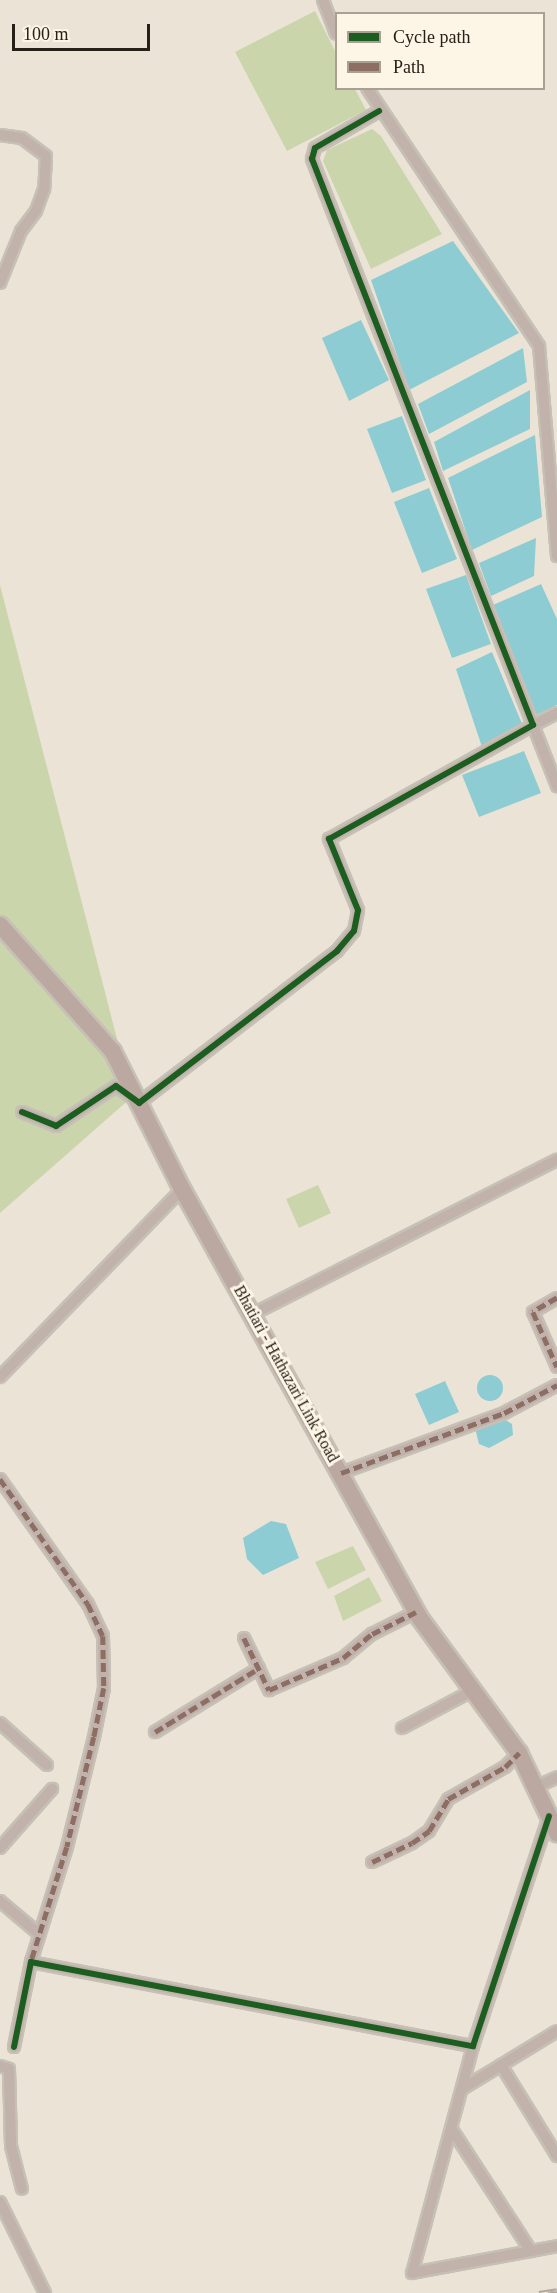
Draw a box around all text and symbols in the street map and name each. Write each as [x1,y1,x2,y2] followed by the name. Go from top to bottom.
[15,12,153,50] scale bar
[335,12,545,90] legend
[23,24,69,44] text: 100 m
[393,27,470,47] text: Cycle path
[393,57,425,77] text: Path
[229,1282,343,1466] street label: Bhatiari - Hathazari Link Road

